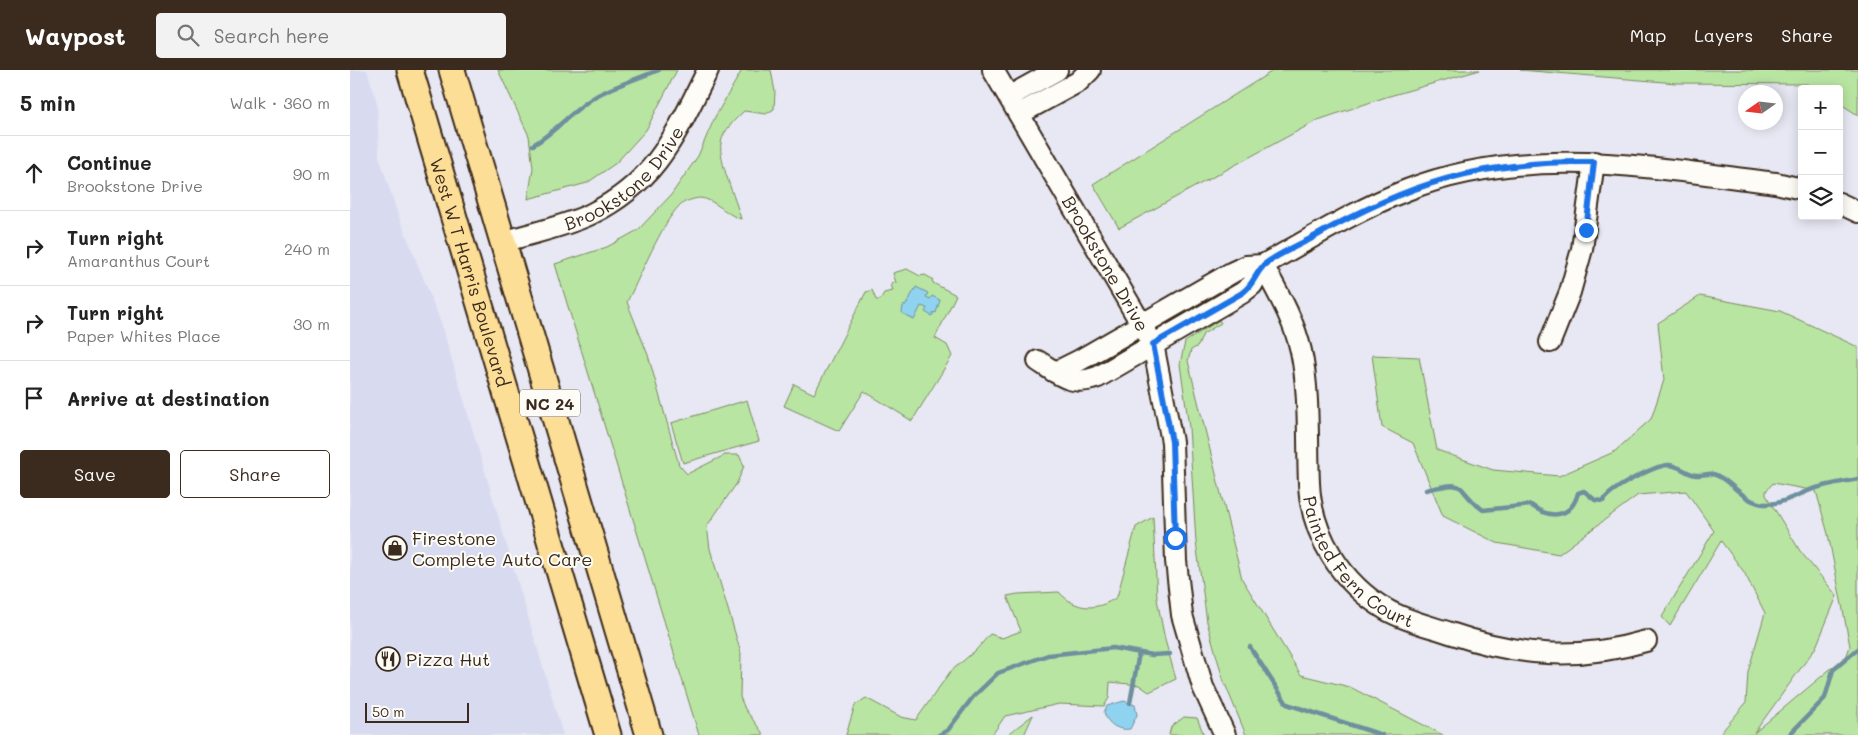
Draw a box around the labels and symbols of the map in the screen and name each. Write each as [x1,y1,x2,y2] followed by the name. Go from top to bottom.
[1738,85,1783,130] north arrow
[561,122,689,236] street label: Brookstone Drive
[425,155,516,390] street label: West W T Harris Boulevard
[1057,191,1155,336] street label: Brookstone Drive
[1575,219,1598,242] route end
[520,389,580,416] road number: NC 24
[1298,494,1417,633] street label: Painted Fern Court
[412,526,592,571] place label: Firestone Complete Auto Care
[1164,527,1187,550] route start
[382,535,408,561] shop icon: Firestone Complete Auto Care
[375,646,401,672] restaurant icon: Pizza Hut
[406,647,490,671] place label: Pizza Hut
[365,700,469,723] scale bar

